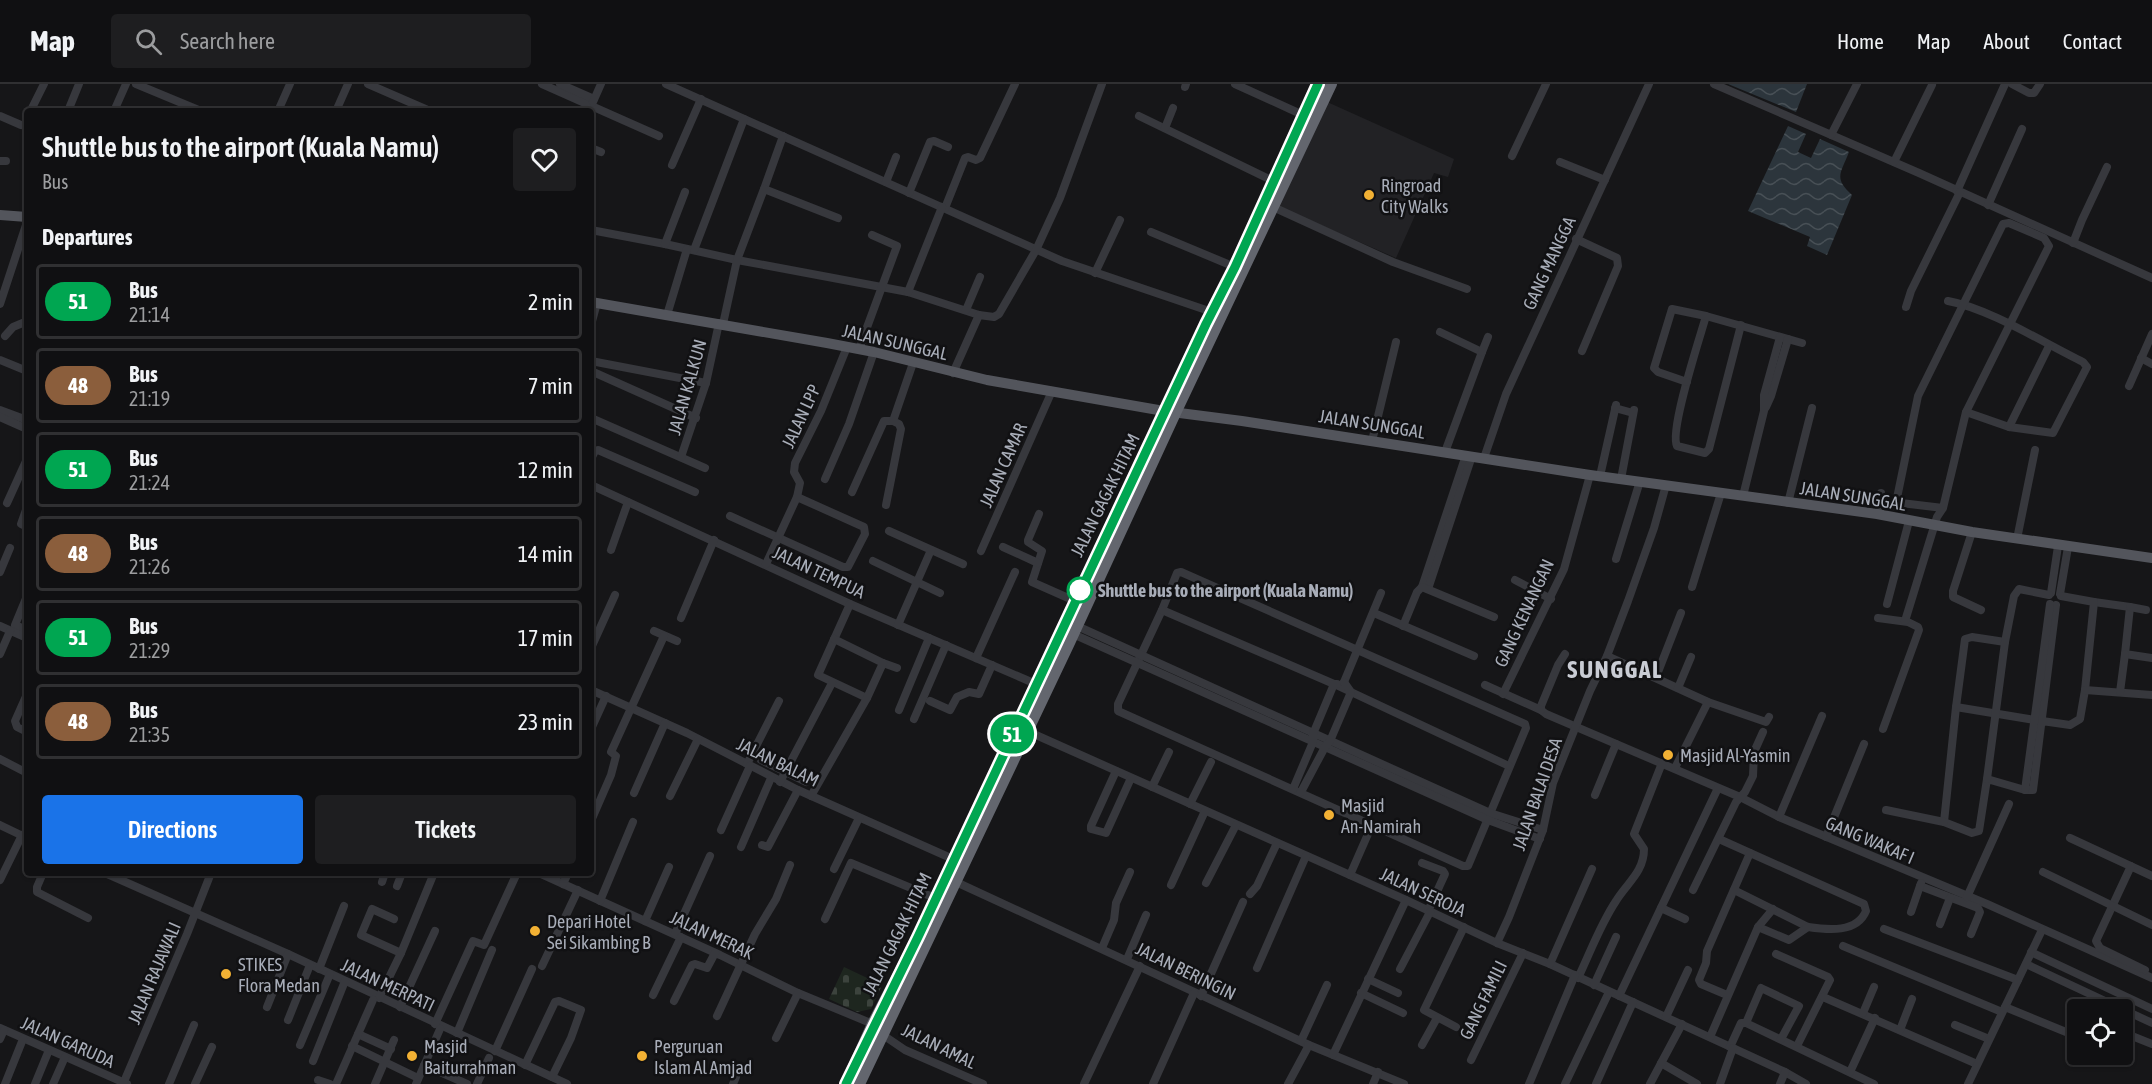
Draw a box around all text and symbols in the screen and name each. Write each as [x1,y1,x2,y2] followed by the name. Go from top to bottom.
[111,14,531,68] search box
[30,25,75,57] text: Map
[132,25,165,58] icon: search
[180,28,275,54] text: Search here
[1837,29,1884,53] text: Home
[1917,29,1951,53] text: Map
[1984,29,2030,53] text: About
[2063,29,2122,53] text: Contact
[513,128,576,191] button: heart
[42,131,439,163] text: Shuttle bus to the airport (Kuala Namu)
[42,170,68,193] text: Bus
[1381,175,1448,217] place label: Ringroad City Walks
[1362,188,1376,202] marker: Ringroad City Walks
[1518,213,1580,313] street label: GANG MANGGA
[42,224,132,250] text: Departures
[129,277,158,303] text: Bus
[68,289,88,313] text: 51
[528,289,573,315] text: 2 min
[129,303,170,326] text: 21:14
[840,320,950,364] street label: JALAN SUNGGAL
[663,337,711,437] street label: JALAN KALKUN
[129,361,158,387] text: Bus
[68,373,88,397] text: 48
[528,373,573,399] text: 7 min
[777,381,825,451] street label: JALAN LPP
[129,387,170,410] text: 21:19
[1317,405,1427,443] street label: JALAN SUNGGAL
[975,419,1031,511] street label: JALAN CAMAR
[1066,430,1144,560] street label: JALAN GAGAK HITAM
[129,445,158,471] text: Bus
[68,457,88,481] text: 51
[518,457,573,483] text: 12 min
[129,471,170,494] text: 21:24
[1798,477,1908,515] street label: JALAN SUNGGAL
[129,529,158,555] text: Bus
[68,541,88,565] text: 48
[518,541,573,567] text: 14 min
[770,541,869,603] street label: JALAN TEMPUA
[129,555,170,578] text: 21:26
[1490,556,1558,670] street label: GANG KENANGAN
[1067,577,1093,603] marker: Shuttle bus to the airport (Kuala Namu)
[1098,580,1353,601] place label: Shuttle bus to the airport (Kuala Namu)
[129,613,158,639] text: Bus
[68,625,88,649] text: 51
[518,625,573,651] text: 17 min
[129,639,170,662] text: 21:29
[1567,656,1663,683] district label: SUNGGAL
[129,697,158,723] text: Bus
[68,709,88,733] text: 48
[518,709,573,735] text: 23 min
[985,714,1039,754] line badge: 51
[1002,722,1022,746] text: 51
[129,723,170,746] text: 21:35
[734,733,822,791] street label: JALAN BALAM
[1508,735,1566,853] street label: JALAN BALAI DESA
[1680,745,1791,766] place label: Masjid Al-Yasmin
[1661,748,1675,762] marker: Masjid Al-Yasmin
[42,795,303,864] button: Directions
[315,795,576,864] button: Tickets
[1341,795,1421,837] place label: Masjid An-Namirah
[1322,808,1336,822] marker: Masjid An-Namirah
[1822,812,1918,868] street label: GANG WAKAF I
[1377,863,1469,921] street label: JALAN SEROJA
[858,869,936,999] street label: JALAN GAGAK HITAM
[667,907,757,964] street label: JALAN MERAK
[547,911,651,953] place label: Depari Hotel Sei Sikambing B
[123,919,185,1027] street label: JALAN RAJAWALI
[528,924,542,938] marker: Depari Hotel Sei Sikambing B
[1133,938,1239,1004] street label: JALAN BERINGIN
[238,954,320,996] place label: STIKES Flora Medan
[338,954,438,1016] street label: JALAN MERPATI
[1455,957,1511,1043] street label: GANG FAMILI
[219,967,233,981] marker: STIKES Flora Medan
[2067,999,2133,1065] map controls
[2067,999,2133,1065] button: locate
[18,1012,118,1072] street label: JALAN GARUDA
[898,1019,980,1073] street label: JALAN AMAL
[424,1036,516,1078] place label: Masjid Baiturrahman
[654,1036,752,1078] place label: Perguruan Islam Al Amjad
[405,1049,419,1063] marker: Masjid Baiturrahman
[635,1049,649,1063] marker: Perguruan Islam Al Amjad

